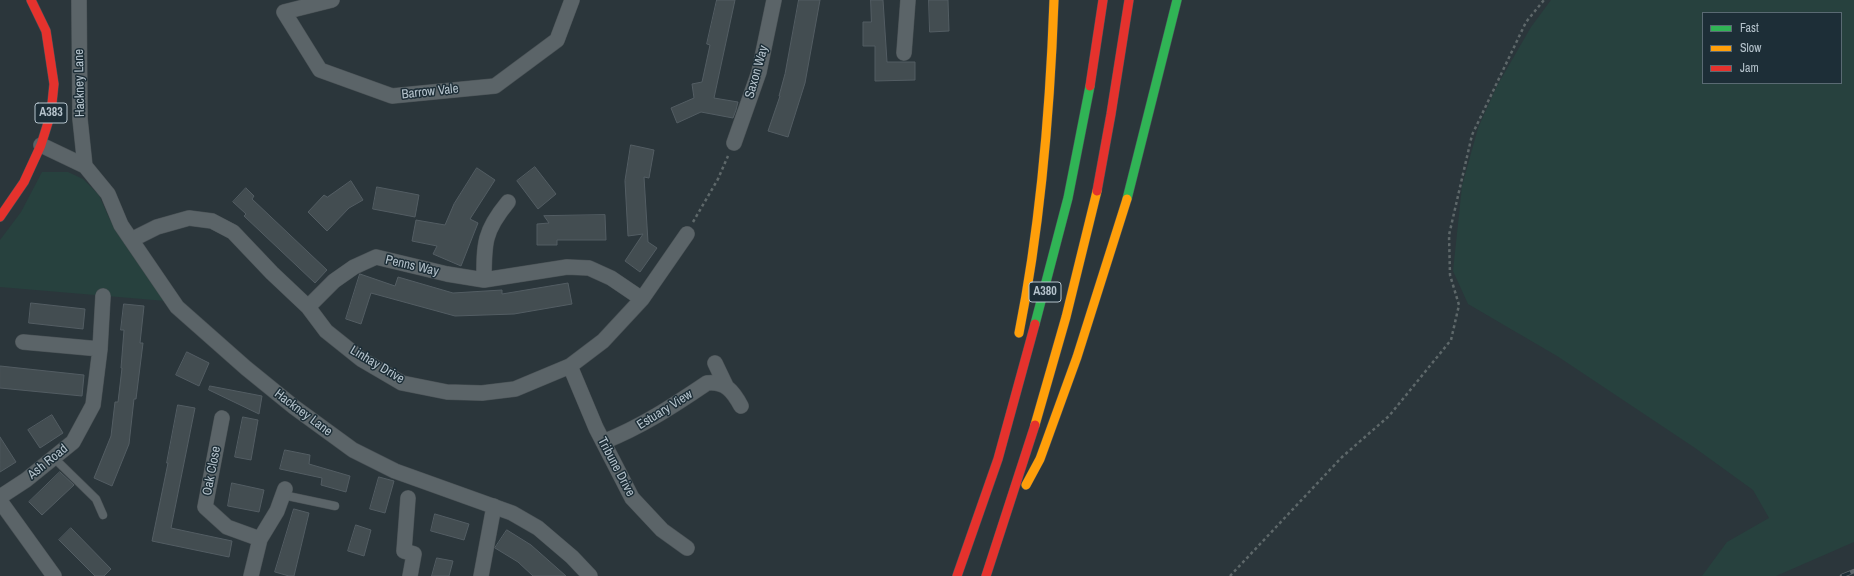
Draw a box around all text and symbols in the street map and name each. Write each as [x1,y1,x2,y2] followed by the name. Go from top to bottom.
[1702,12,1842,84] legend
[1740,20,1759,36] text: Fast
[1740,40,1761,56] text: Slow
[742,44,772,100] street label: Saxon Way
[72,49,88,117] street label: Hackney Lane
[1740,60,1759,76] text: Jam
[401,81,459,103] street label: Barrow Vale
[35,103,67,123] road number: A383
[384,252,440,280] street label: Penns Way
[1029,282,1061,302] road number: A380
[347,343,407,387] street label: Linhay Drive
[271,386,335,440] street label: Hackney Lane
[634,387,696,433] street label: Estuary View
[594,435,638,499] street label: Tribune Drive
[25,441,71,483] street label: Ash Road
[200,445,224,497] street label: Oak Close

